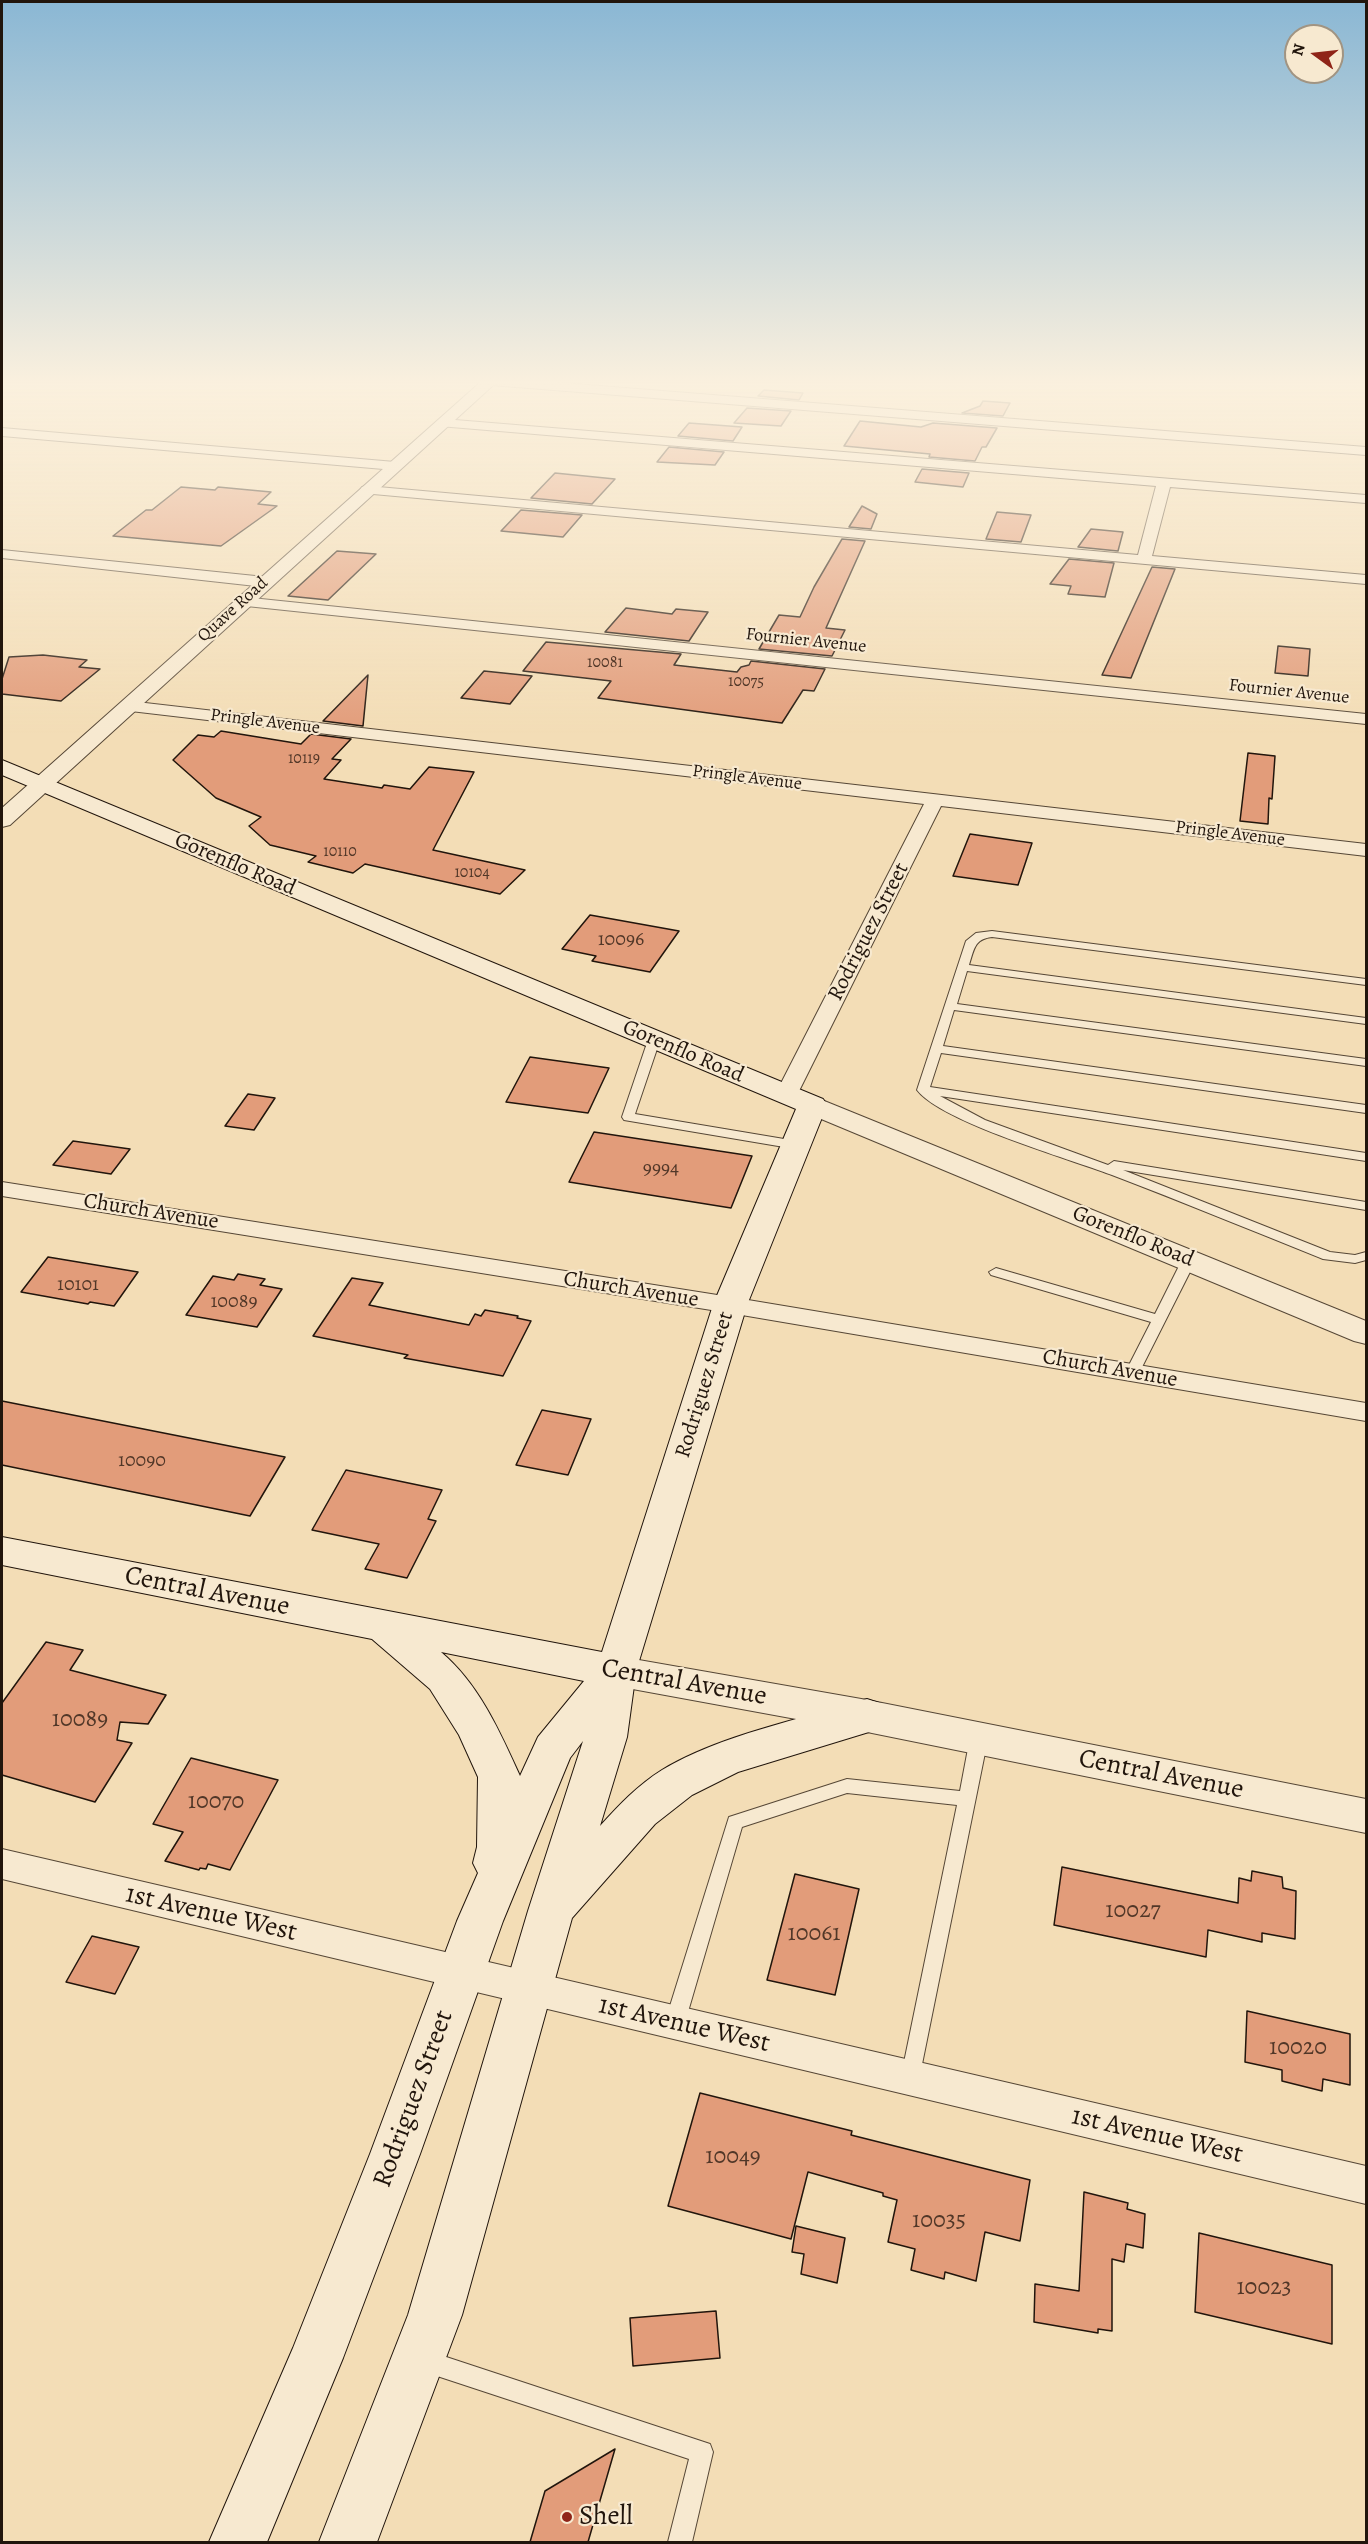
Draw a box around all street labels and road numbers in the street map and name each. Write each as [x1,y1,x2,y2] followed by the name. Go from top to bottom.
[193,573,273,647] street label: Quave Road
[745,624,867,658] street label: Fournier Avenue
[1228,675,1350,709] street label: Fournier Avenue
[209,705,321,739] street label: Pringle Avenue
[691,761,803,795] street label: Pringle Avenue
[1174,817,1286,851] street label: Pringle Avenue
[170,828,300,902] street label: Gorenflo Road
[823,858,915,1006] street label: Rodriguez Street
[618,1015,748,1089] street label: Gorenflo Road
[81,1188,221,1236] street label: Church Avenue
[1068,1201,1198,1273] street label: Gorenflo Road
[561,1266,701,1314] street label: Church Avenue
[670,1309,740,1461] street label: Rodriguez Street
[1040,1344,1180,1394] street label: Church Avenue
[122,1560,292,1624] street label: Central Avenue
[599,1653,769,1713] street label: Central Avenue
[1076,1743,1246,1807] street label: Central Avenue
[122,1879,300,1949] street label: 1st Avenue West
[595,1990,773,2060] street label: 1st Avenue West
[367,2006,461,2192] street label: Rodriguez Street
[1068,2101,1246,2171] street label: 1st Avenue West

